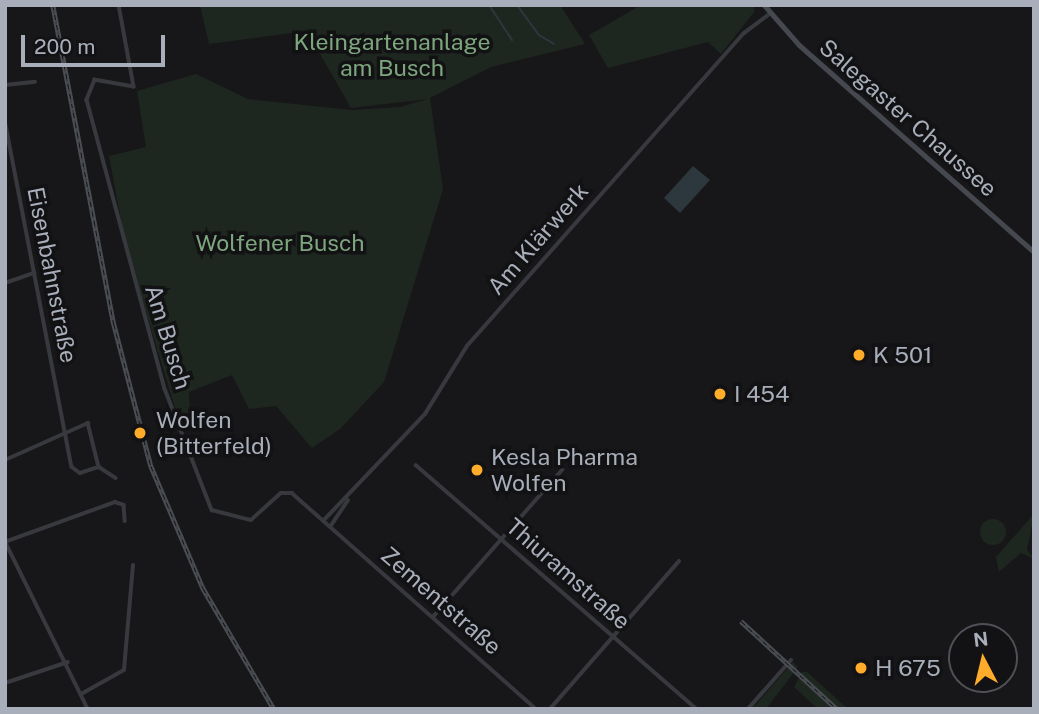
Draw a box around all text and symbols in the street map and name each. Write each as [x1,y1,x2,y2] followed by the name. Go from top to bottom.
[24,21,168,65] scale bar
[294,28,490,82] park label: Kleingartenanlage am Busch
[814,33,1002,203] street label: Salegaster Chaussee
[34,34,95,59] text: 200 m
[482,177,594,301] street label: Am Klärwerk
[21,185,83,365] street label: Eisenbahnstraße
[195,229,365,257] park label: Wolfener Busch
[139,281,197,393] street label: Am Busch
[873,341,932,369] place label: K 501
[851,347,867,363] marker: K 501
[734,380,790,408] place label: I 454
[712,386,728,402] marker: I 454
[156,406,272,460] place label: Wolfen (Bitterfeld)
[130,423,150,443] marker: Wolfen (Bitterfeld)
[491,443,638,497] place label: Kesla Pharma Wolfen
[469,462,485,478] marker: Kesla Pharma Wolfen
[500,513,636,635] street label: Thiuramstraße
[375,541,507,661] street label: Zementstraße
[948,623,1018,693] north arrow
[972,627,989,651] text: N
[875,654,941,682] place label: H 675
[853,660,869,676] marker: H 675

